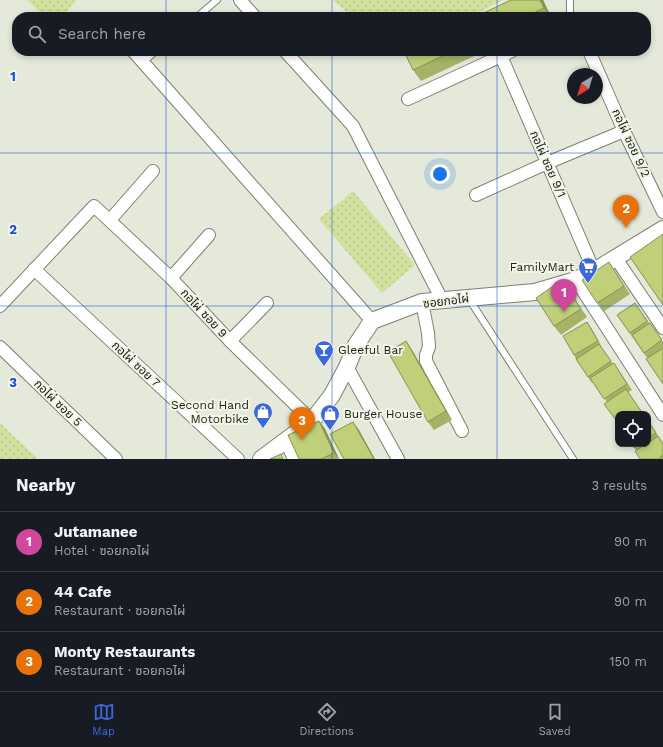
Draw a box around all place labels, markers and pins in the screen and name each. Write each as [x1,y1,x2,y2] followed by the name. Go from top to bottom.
[613,195,639,228] pin: 2
[577,256,599,284] supermarket icon: FamilyMart
[510,260,574,274] place label: FamilyMart
[551,279,577,312] pin: 1
[313,339,335,367] bar icon: Gleeful Bar
[338,343,403,357] place label: Gleeful Bar
[171,398,249,426] place label: Second Hand Motorbike
[252,401,274,429] shop icon: Second Hand Motorbike
[319,403,341,431] shop icon: Burger House
[289,407,315,440] pin: 3
[344,407,422,421] place label: Burger House

